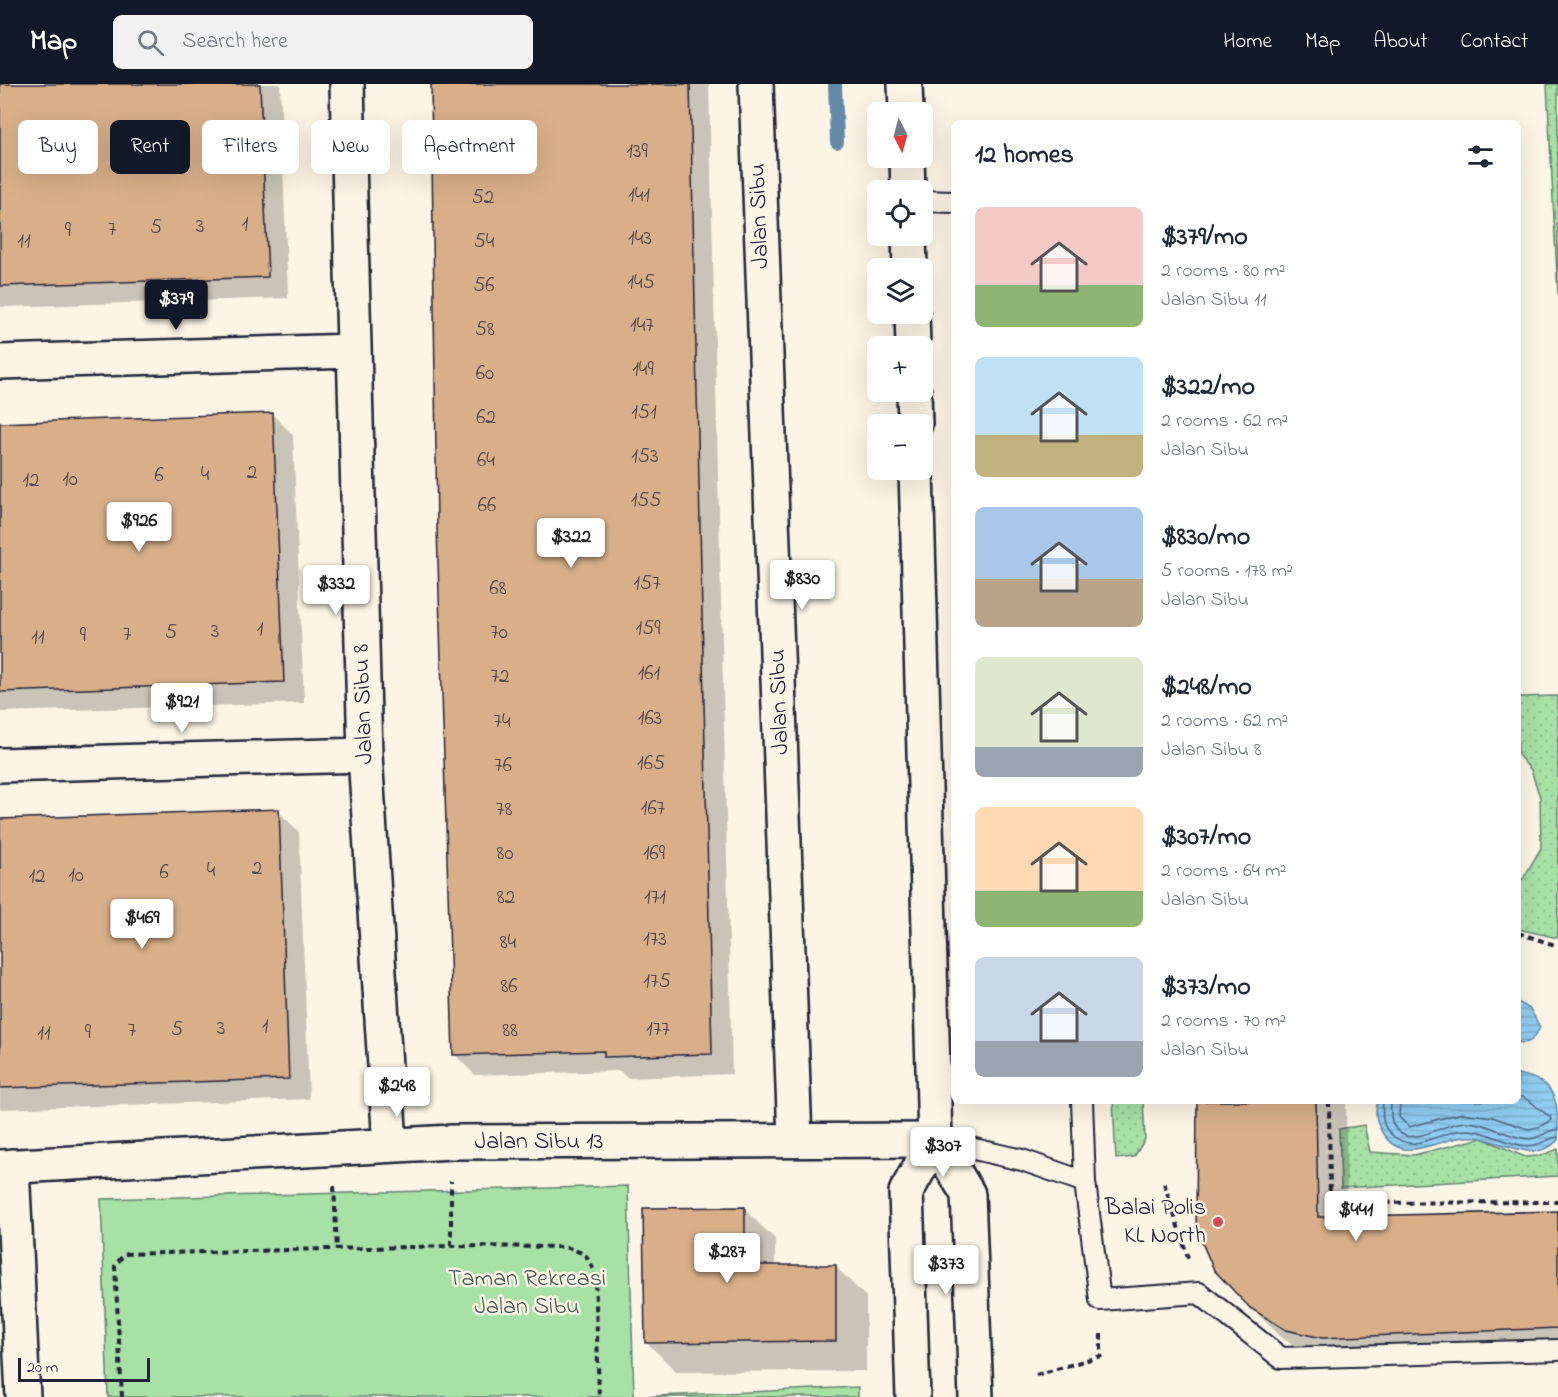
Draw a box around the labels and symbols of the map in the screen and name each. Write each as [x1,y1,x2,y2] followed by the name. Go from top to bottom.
[867,102,933,168] north arrow
[626,137,649,167] house number: 139
[741,163,779,269] street label: Jalan Sibu
[628,181,650,211] house number: 141
[472,183,494,213] house number: 52
[242,210,249,240] house number: 1
[196,212,204,242] house number: 3
[150,213,162,243] house number: 5
[108,215,117,245] house number: 7
[65,216,72,246] house number: 9
[628,224,652,254] house number: 143
[17,227,31,257] house number: 11
[474,227,495,257] house number: 54
[627,268,655,298] house number: 145
[473,271,495,301] house number: 56
[140,280,212,331] pin: $379
[630,311,654,341] house number: 147
[475,315,495,345] house number: 58
[632,355,655,385] house number: 149
[476,359,494,389] house number: 60
[631,398,657,428] house number: 151
[476,403,496,433] house number: 62
[631,442,659,472] house number: 153
[477,446,495,476] house number: 64
[247,458,257,488] house number: 2
[201,460,210,490] house number: 4
[154,461,164,491] house number: 6
[62,465,78,495] house number: 10
[22,466,40,496] house number: 12
[631,486,661,516] house number: 155
[478,491,496,521] house number: 66
[103,502,175,553] pin: $926
[535,518,607,569] pin: $322
[766,560,838,611] pin: $830
[300,565,372,616] pin: $332
[633,569,661,599] house number: 157
[489,574,507,604] house number: 68
[635,614,661,644] house number: 159
[257,615,264,645] house number: 1
[211,617,219,647] house number: 3
[165,618,177,648] house number: 5
[490,618,508,648] house number: 70
[123,620,132,650] house number: 7
[80,621,87,651] house number: 9
[31,623,45,653] house number: 11
[344,643,384,765] street label: Jalan Sibu 8
[761,649,799,755] street label: Jalan Sibu
[638,659,661,689] house number: 161
[490,662,510,692] house number: 72
[146,683,218,734] pin: $921
[638,704,662,734] house number: 163
[493,707,511,737] house number: 74
[637,749,665,779] house number: 165
[494,751,512,781] house number: 76
[641,794,666,824] house number: 167
[496,795,512,825] house number: 78
[497,839,513,869] house number: 80
[643,839,666,869] house number: 169
[252,854,262,884] house number: 2
[207,856,216,886] house number: 4
[159,858,169,888] house number: 6
[68,861,84,891] house number: 10
[28,862,46,892] house number: 12
[497,883,515,913] house number: 82
[644,883,666,913] house number: 171
[106,899,178,950] pin: $469
[643,925,667,955] house number: 173
[500,928,517,958] house number: 84
[643,967,671,997] house number: 175
[500,972,518,1002] house number: 86
[262,1012,269,1042] house number: 1
[217,1014,225,1044] house number: 3
[171,1015,183,1045] house number: 5
[646,1015,670,1045] house number: 177
[128,1016,137,1046] house number: 7
[502,1016,518,1046] house number: 88
[85,1018,92,1048] house number: 9
[37,1019,51,1049] house number: 11
[361,1067,433,1118] pin: $248
[474,1125,604,1160] street label: Jalan Sibu 13
[907,1127,979,1178] pin: $307
[1104,1191,1206,1254] place label: Balai Polis KL North
[1320,1191,1392,1242] pin: $441
[1211,1215,1225,1229] marker: Balai Polis KL North
[691,1233,763,1284] pin: $287
[910,1245,982,1296] pin: $373
[448,1262,606,1325] park label: Taman Rekreasi Jalan Sibu
[18,1355,150,1382] scale bar

